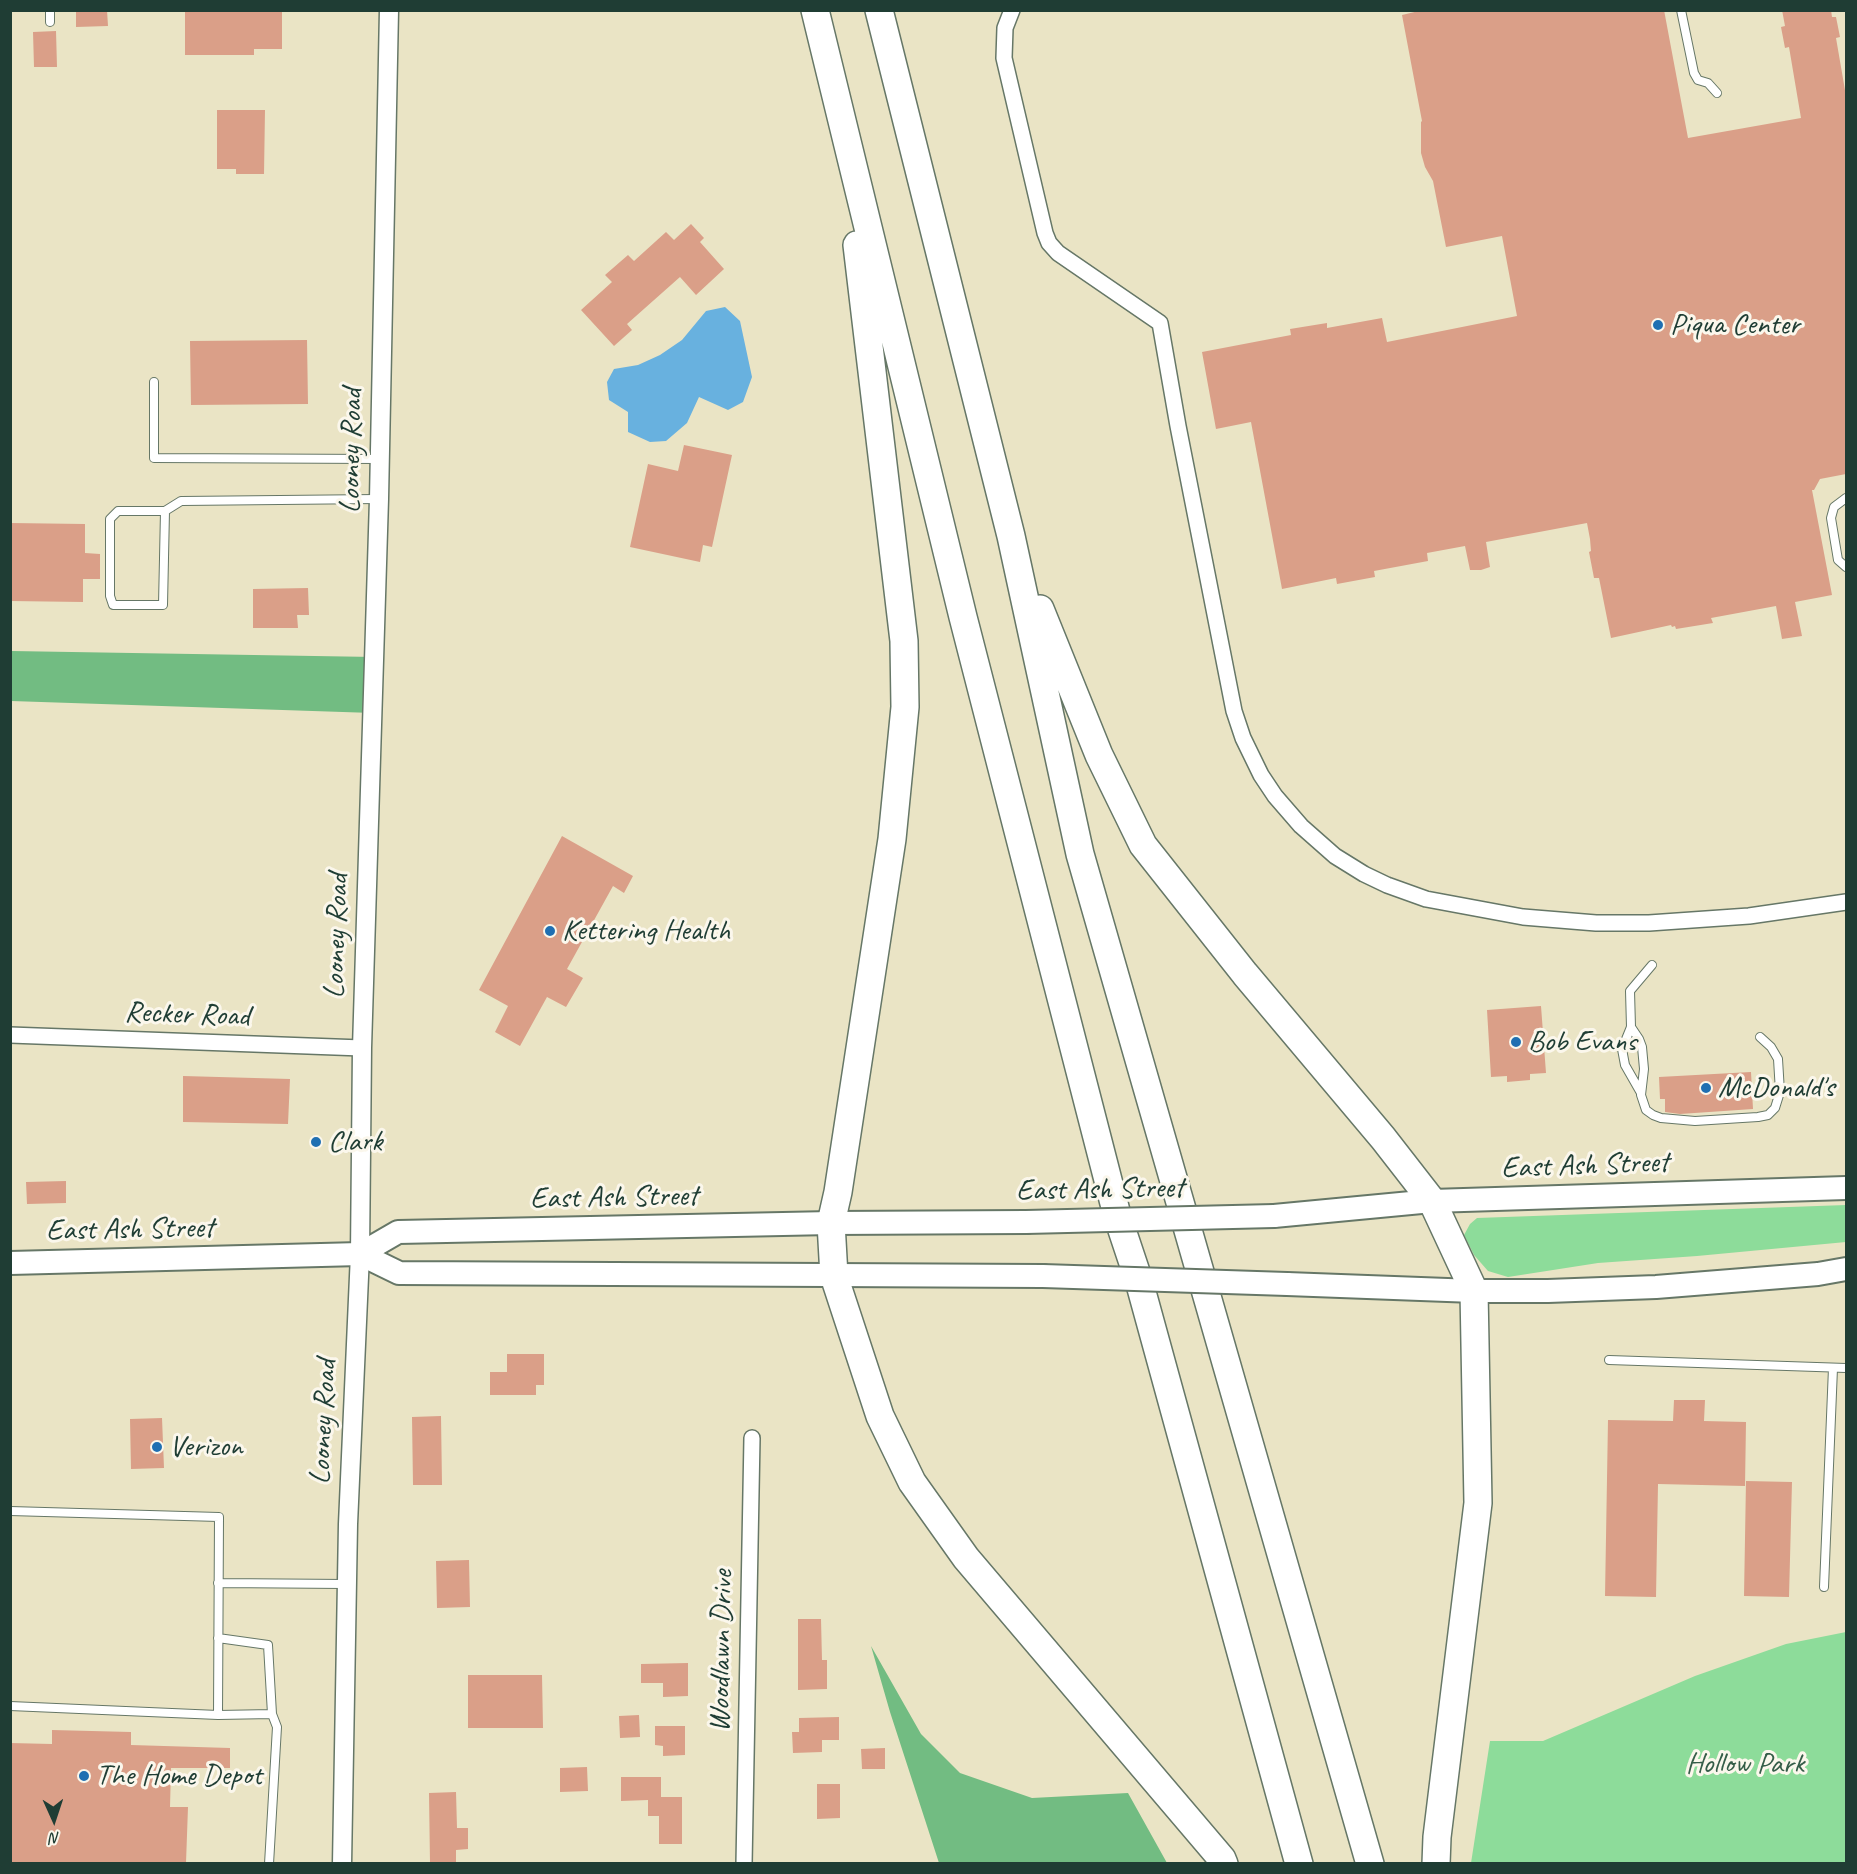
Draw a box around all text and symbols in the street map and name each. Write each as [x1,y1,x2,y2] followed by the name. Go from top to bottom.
[1670,307,1800,343] place label: Piqua Center
[1651,318,1665,332] marker: Piqua Center
[333,388,371,514] street label: Looney Road
[317,873,357,999] street label: Looney Road
[562,913,730,949] place label: Kettering Health
[543,924,557,938] marker: Kettering Health
[124,995,250,1035] street label: Recker Road
[1528,1024,1637,1060] place label: Bob Evans
[1509,1035,1523,1049] marker: Bob Evans
[1718,1070,1834,1106] place label: McDonald's
[1699,1081,1713,1095] marker: McDonald's
[328,1124,382,1160] place label: Clark
[309,1135,323,1149] marker: Clark
[1501,1145,1669,1187] street label: East Ash Street
[1016,1171,1184,1209] street label: East Ash Street
[530,1179,698,1217] street label: East Ash Street
[46,1211,214,1249] street label: East Ash Street
[303,1359,345,1485] street label: Looney Road
[169,1429,242,1465] place label: Verizon
[150,1440,164,1454] marker: Verizon
[703,1570,741,1732] street label: Woodlawn Drive
[1686,1746,1804,1782] park label: Hollow Park
[96,1758,262,1794] place label: The Home Depot
[77,1769,91,1783] marker: The Home Depot
[24,1790,84,1850] north arrow
[49,1828,60,1848] text: N

